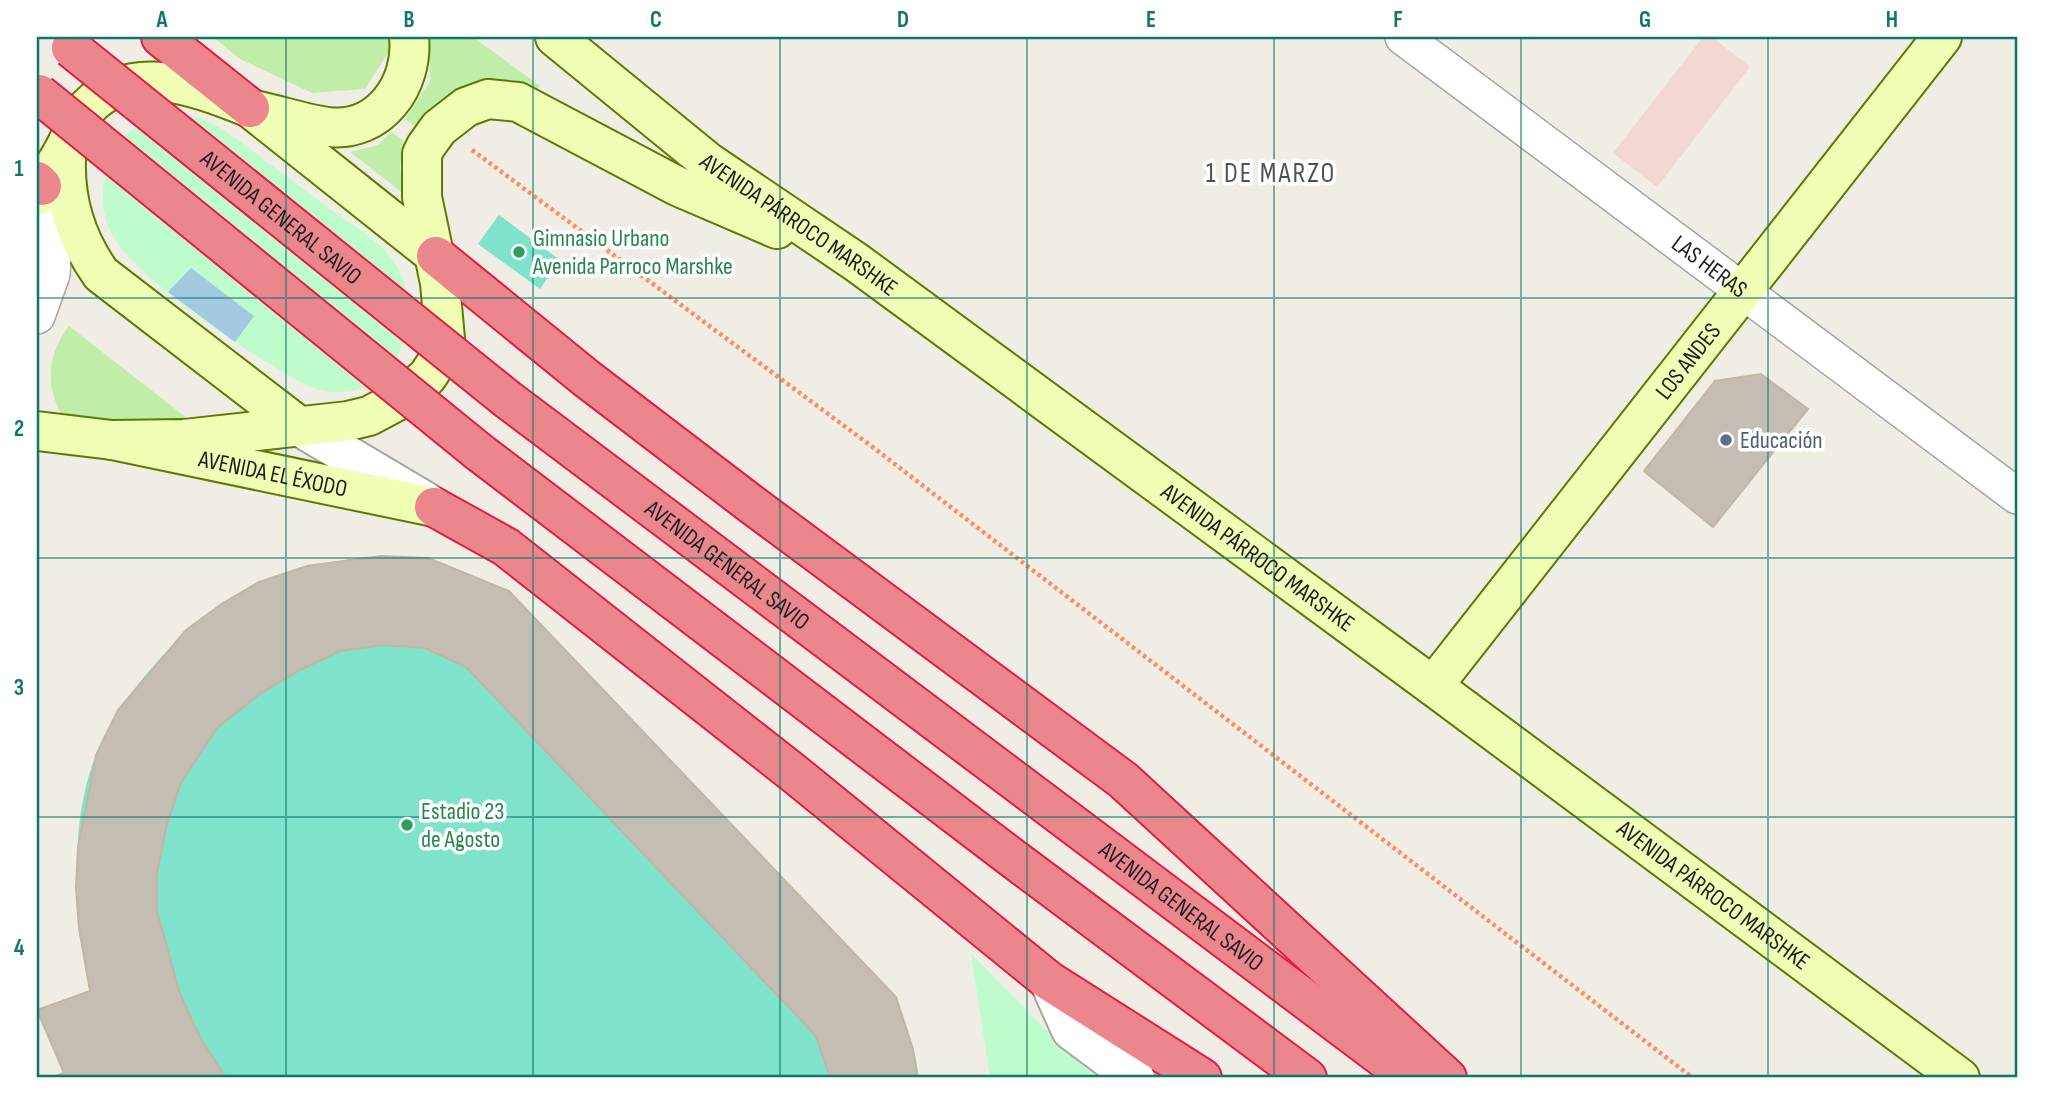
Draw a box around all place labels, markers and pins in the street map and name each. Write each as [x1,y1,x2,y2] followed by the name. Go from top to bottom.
[532,224,733,281] place label: Gimnasio Urbano Avenida Parroco Marshke
[511,244,527,260] marker: Gimnasio Urbano Avenida Parroco Marshke
[1740,426,1823,455] place label: Educación
[1718,432,1734,448] marker: Educación
[421,797,504,854] place label: Estadio 23 de Agosto
[399,817,415,833] marker: Estadio 23 de Agosto

